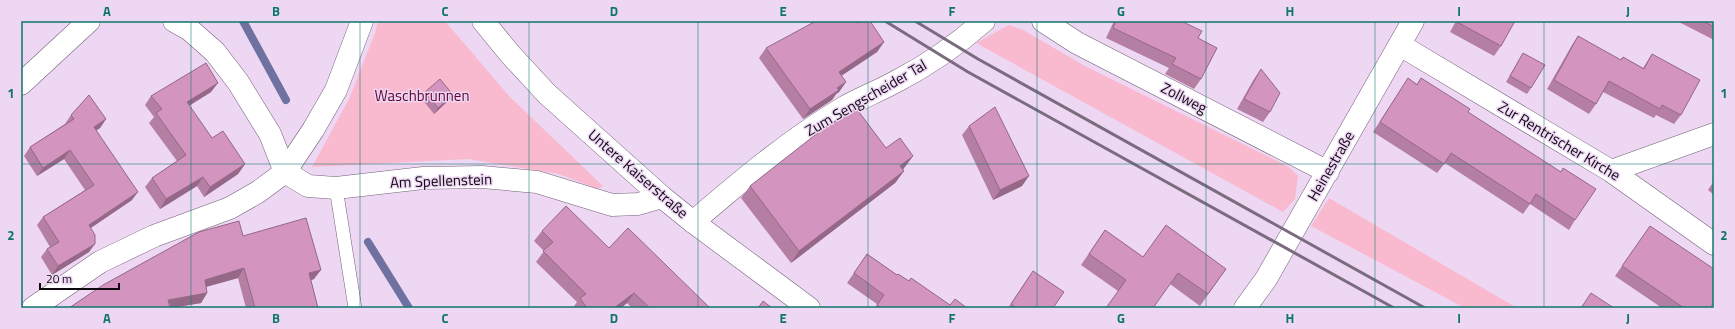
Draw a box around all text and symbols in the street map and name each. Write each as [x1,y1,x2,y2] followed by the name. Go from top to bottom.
[103,1,111,21] text: A
[272,1,280,21] text: B
[441,1,449,21] text: C
[610,1,618,21] text: D
[779,1,787,21] text: E
[949,1,956,21] text: F
[1117,1,1125,21] text: G
[1286,1,1294,21] text: H
[1457,1,1461,21] text: I
[1626,1,1630,21] text: J
[801,53,931,142] street label: Zum Sengscheider Tal
[1157,76,1212,119] street label: Zollweg
[7,83,15,103] text: 1
[1720,83,1728,103] text: 1
[375,84,469,107] park label: Waschbrunnen
[1494,95,1625,186] street label: Zur Rentrischer Kirche
[583,123,694,224] street label: Untere Kaiserstraße
[1301,126,1360,205] street label: Heinestraße
[390,167,492,194] street label: Am Spellenstein
[7,225,15,245] text: 2
[1720,225,1728,245] text: 2
[40,265,119,291] scale bar
[46,269,72,288] text: 20 m
[103,308,111,328] text: A
[272,308,280,328] text: B
[441,308,449,328] text: C
[610,308,618,328] text: D
[779,308,787,328] text: E
[949,308,956,328] text: F
[1117,308,1125,328] text: G
[1286,308,1294,328] text: H
[1457,308,1461,328] text: I
[1626,308,1630,328] text: J

